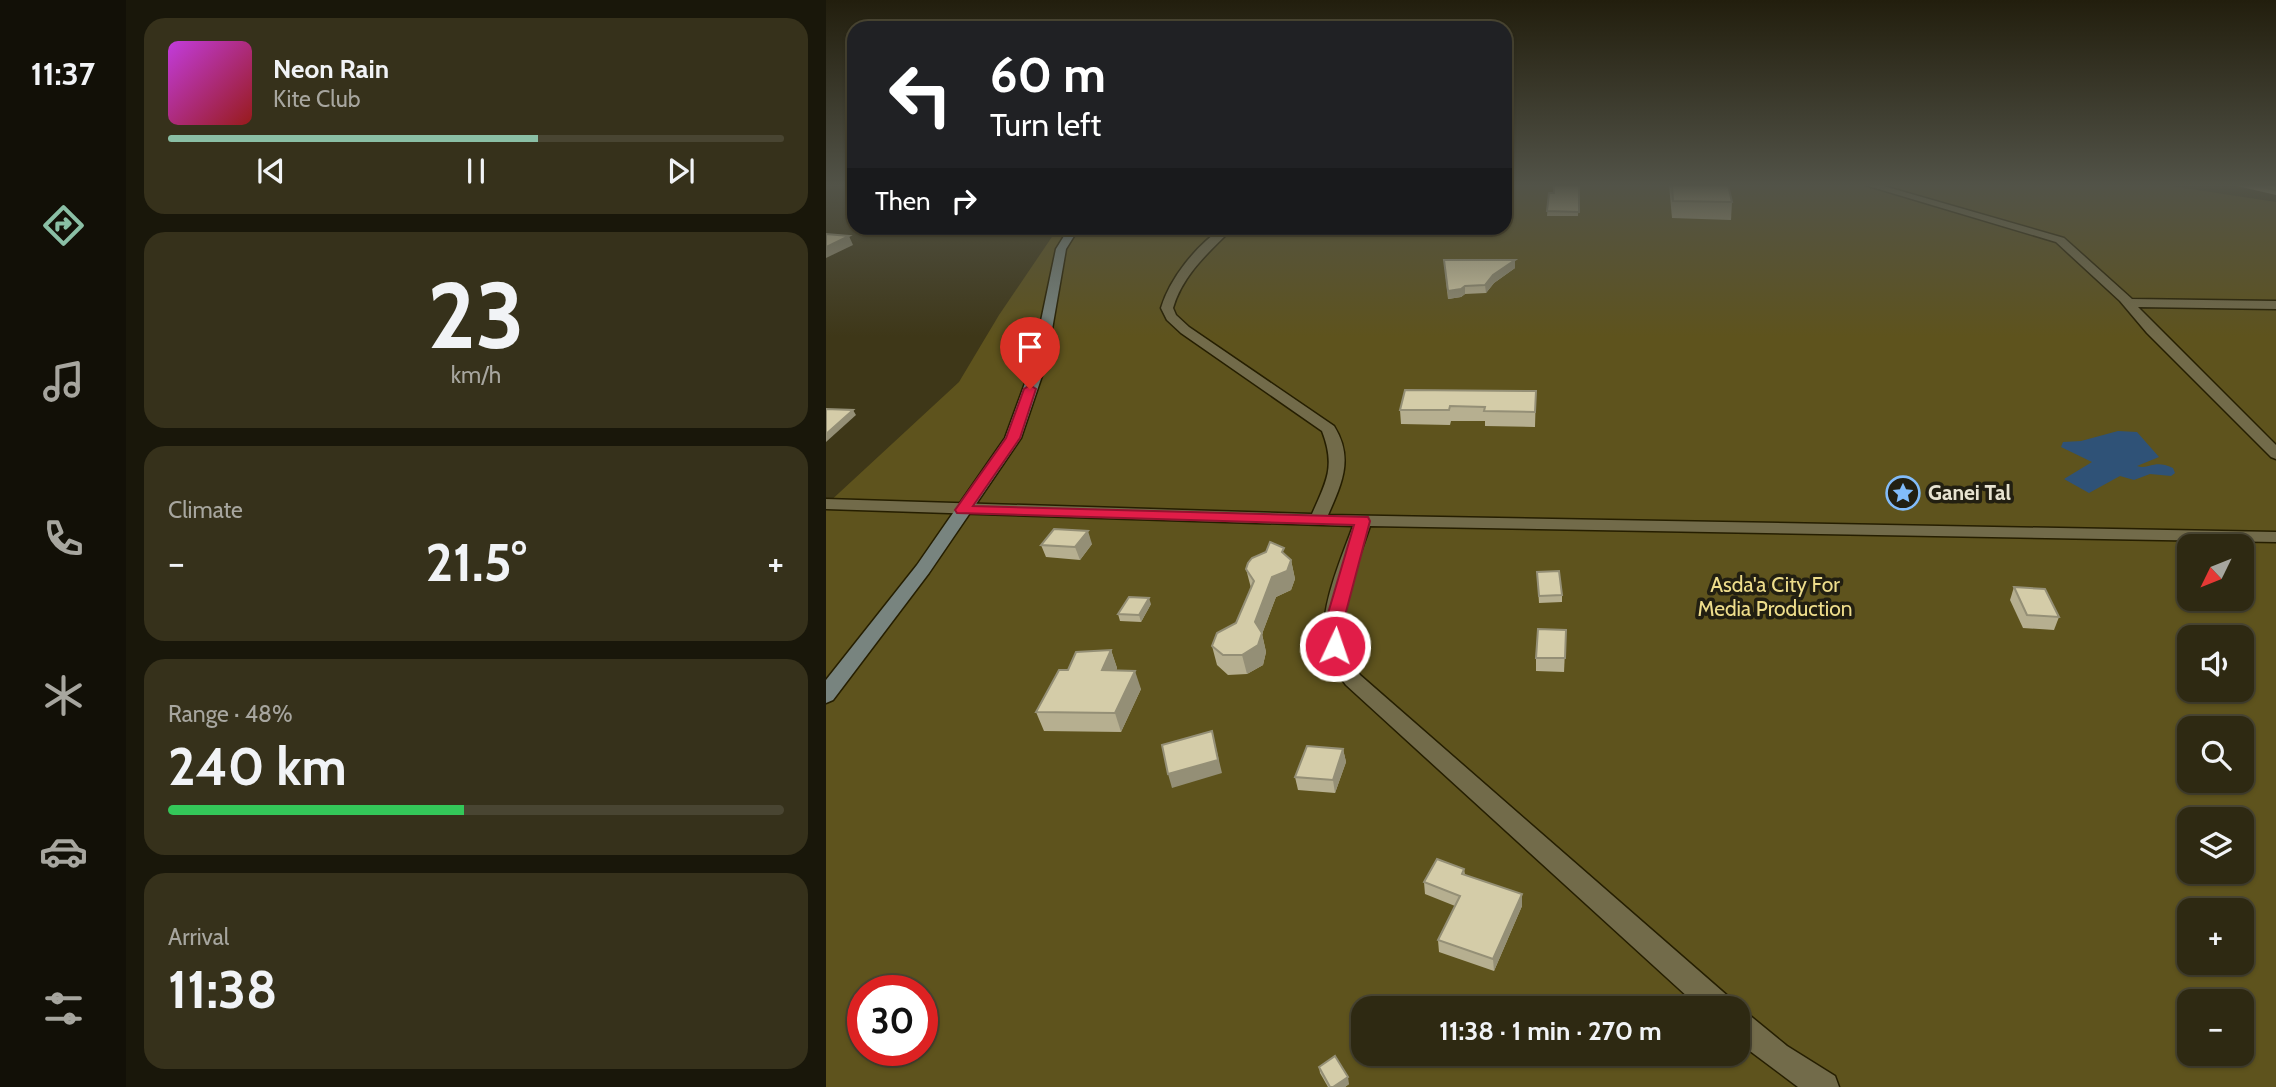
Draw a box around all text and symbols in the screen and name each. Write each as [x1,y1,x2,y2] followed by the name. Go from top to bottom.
[990,45,1106,104] text: 60 m
[875,49,966,140] icon: left
[273,53,389,85] text: Neon Rain
[31,54,95,93] text: 11:37
[273,85,360,113] text: Kite Club
[990,105,1101,144] text: Turn left
[252,152,290,190] icon: previous
[457,152,495,190] icon: pause
[662,152,700,190] icon: next
[945,182,983,220] icon: right
[875,185,931,217] text: Then
[39,201,88,250] icon: directions
[427,260,525,371] text: 23
[1000,317,1060,389] pin
[1011,328,1049,366] icon: arrive
[39,357,88,406] icon: music
[451,361,501,389] text: km/h
[1884,474,1922,512] place icon: Ganei Tal
[1928,480,2012,505] place label: Ganei Tal
[168,496,243,524] text: Climate
[39,514,88,563] icon: phone
[425,531,527,594] text: 21.5°
[2177,534,2254,611] north arrow
[2177,534,2254,1066] map controls
[168,539,185,586] text: −
[767,539,784,586] text: +
[1697,572,1853,621] park label: Asda'a City For Media Production
[1298,609,1372,683] position arrow
[2177,625,2254,702] button: sound
[39,671,88,720] icon: climate
[168,700,293,728] text: Range · 48%
[2177,716,2254,793] button: search
[168,735,347,798] text: 240 km
[2177,807,2254,884] button: layers
[39,827,88,876] icon: car
[2177,898,2254,975] button: +
[168,923,229,951] text: Arrival
[168,958,277,1021] text: 11:38
[847,975,938,1066] speed limit sign: 30
[39,984,88,1033] icon: filters
[2177,989,2254,1066] button: −
[1439,1015,1662,1047] text: 11:38 · 1 min · 270 m

